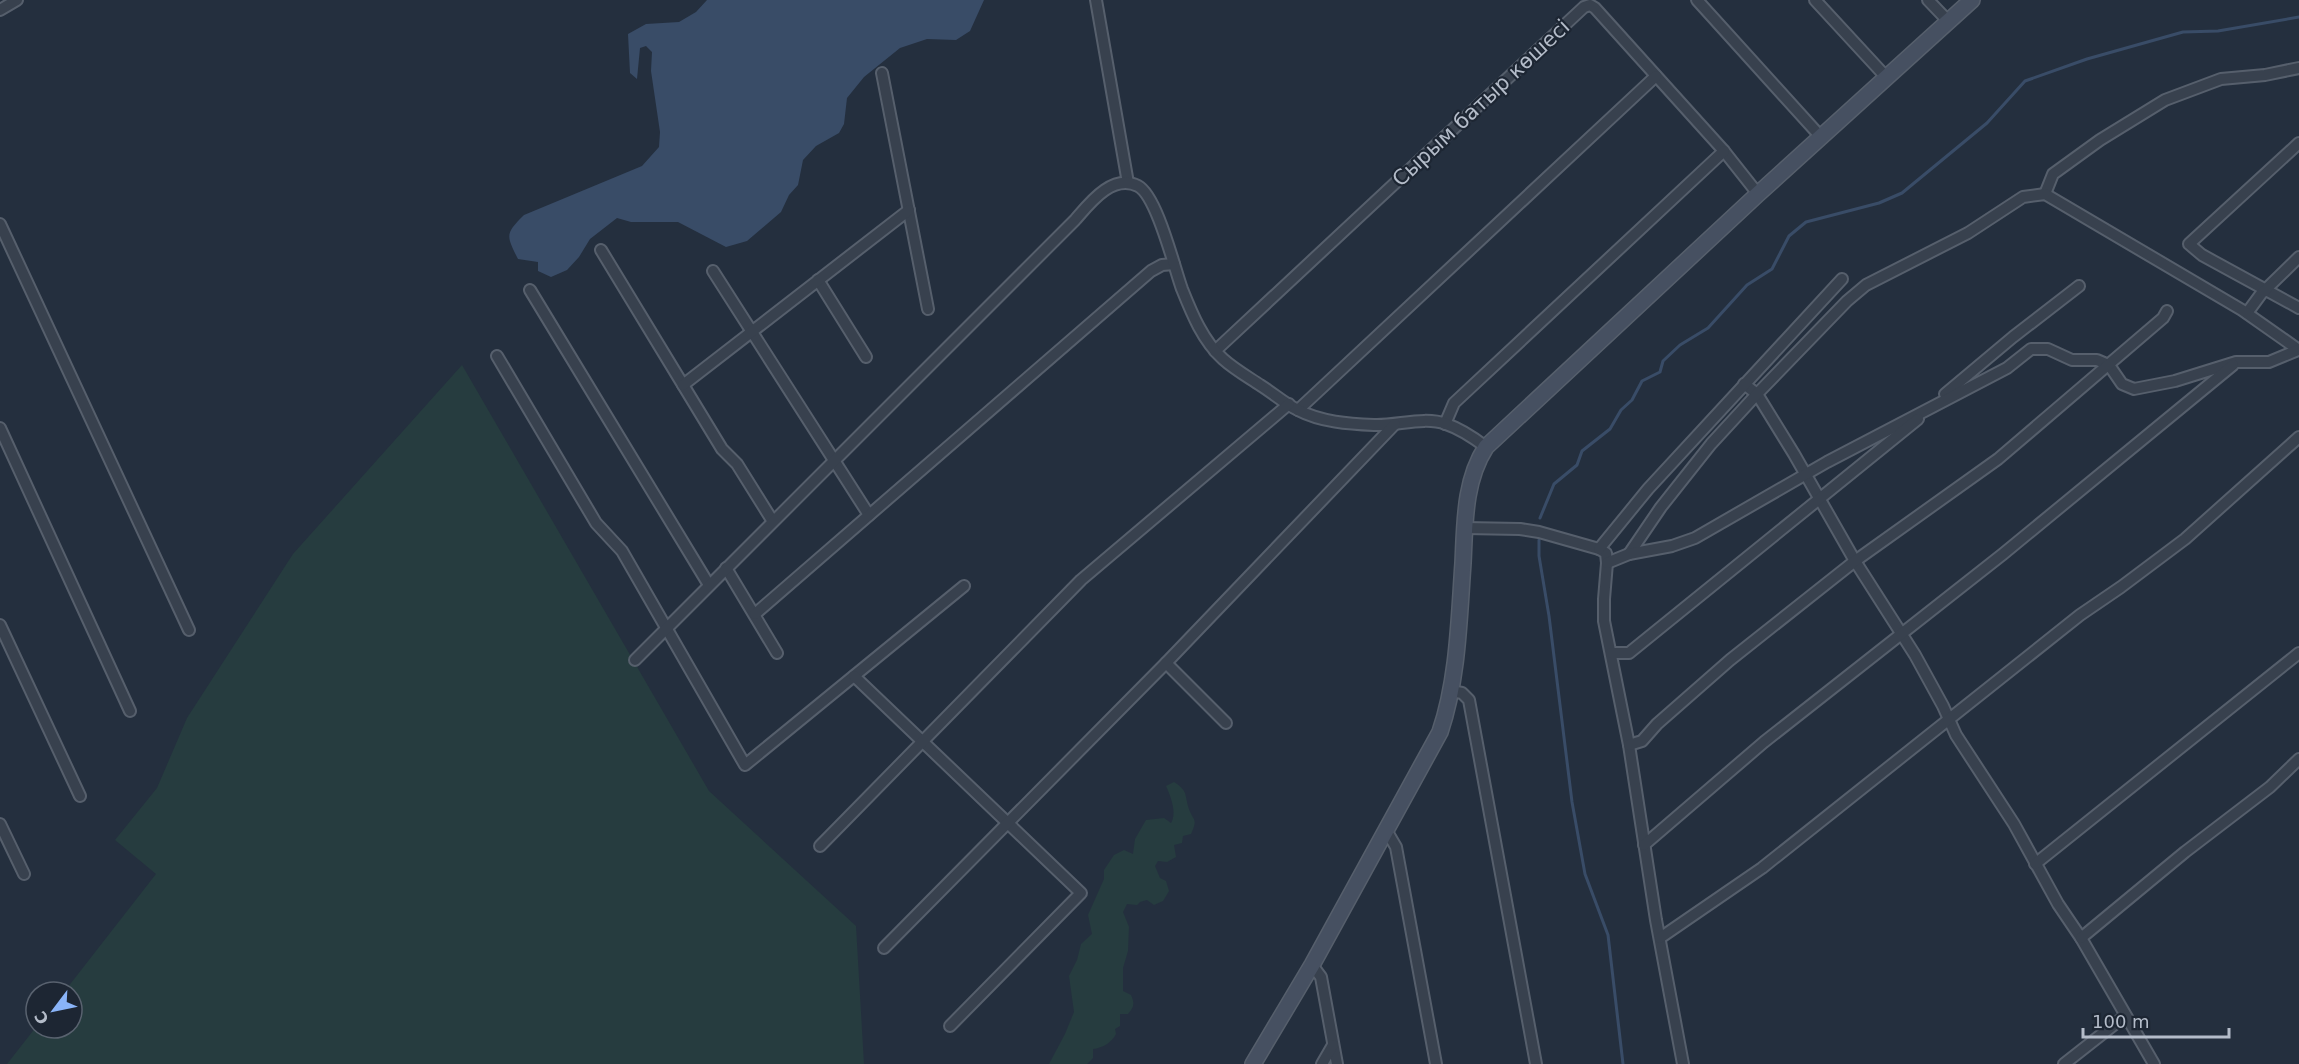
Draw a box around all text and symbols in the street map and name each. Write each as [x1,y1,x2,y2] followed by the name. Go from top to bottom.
[1387,15,1575,191] street label: Сырым батыр көшесі
[24,980,84,1040] north arrow
[2083,1001,2228,1039] scale bar
[31,1008,53,1028] text: С
[2092,1011,2150,1032] text: 100 m

